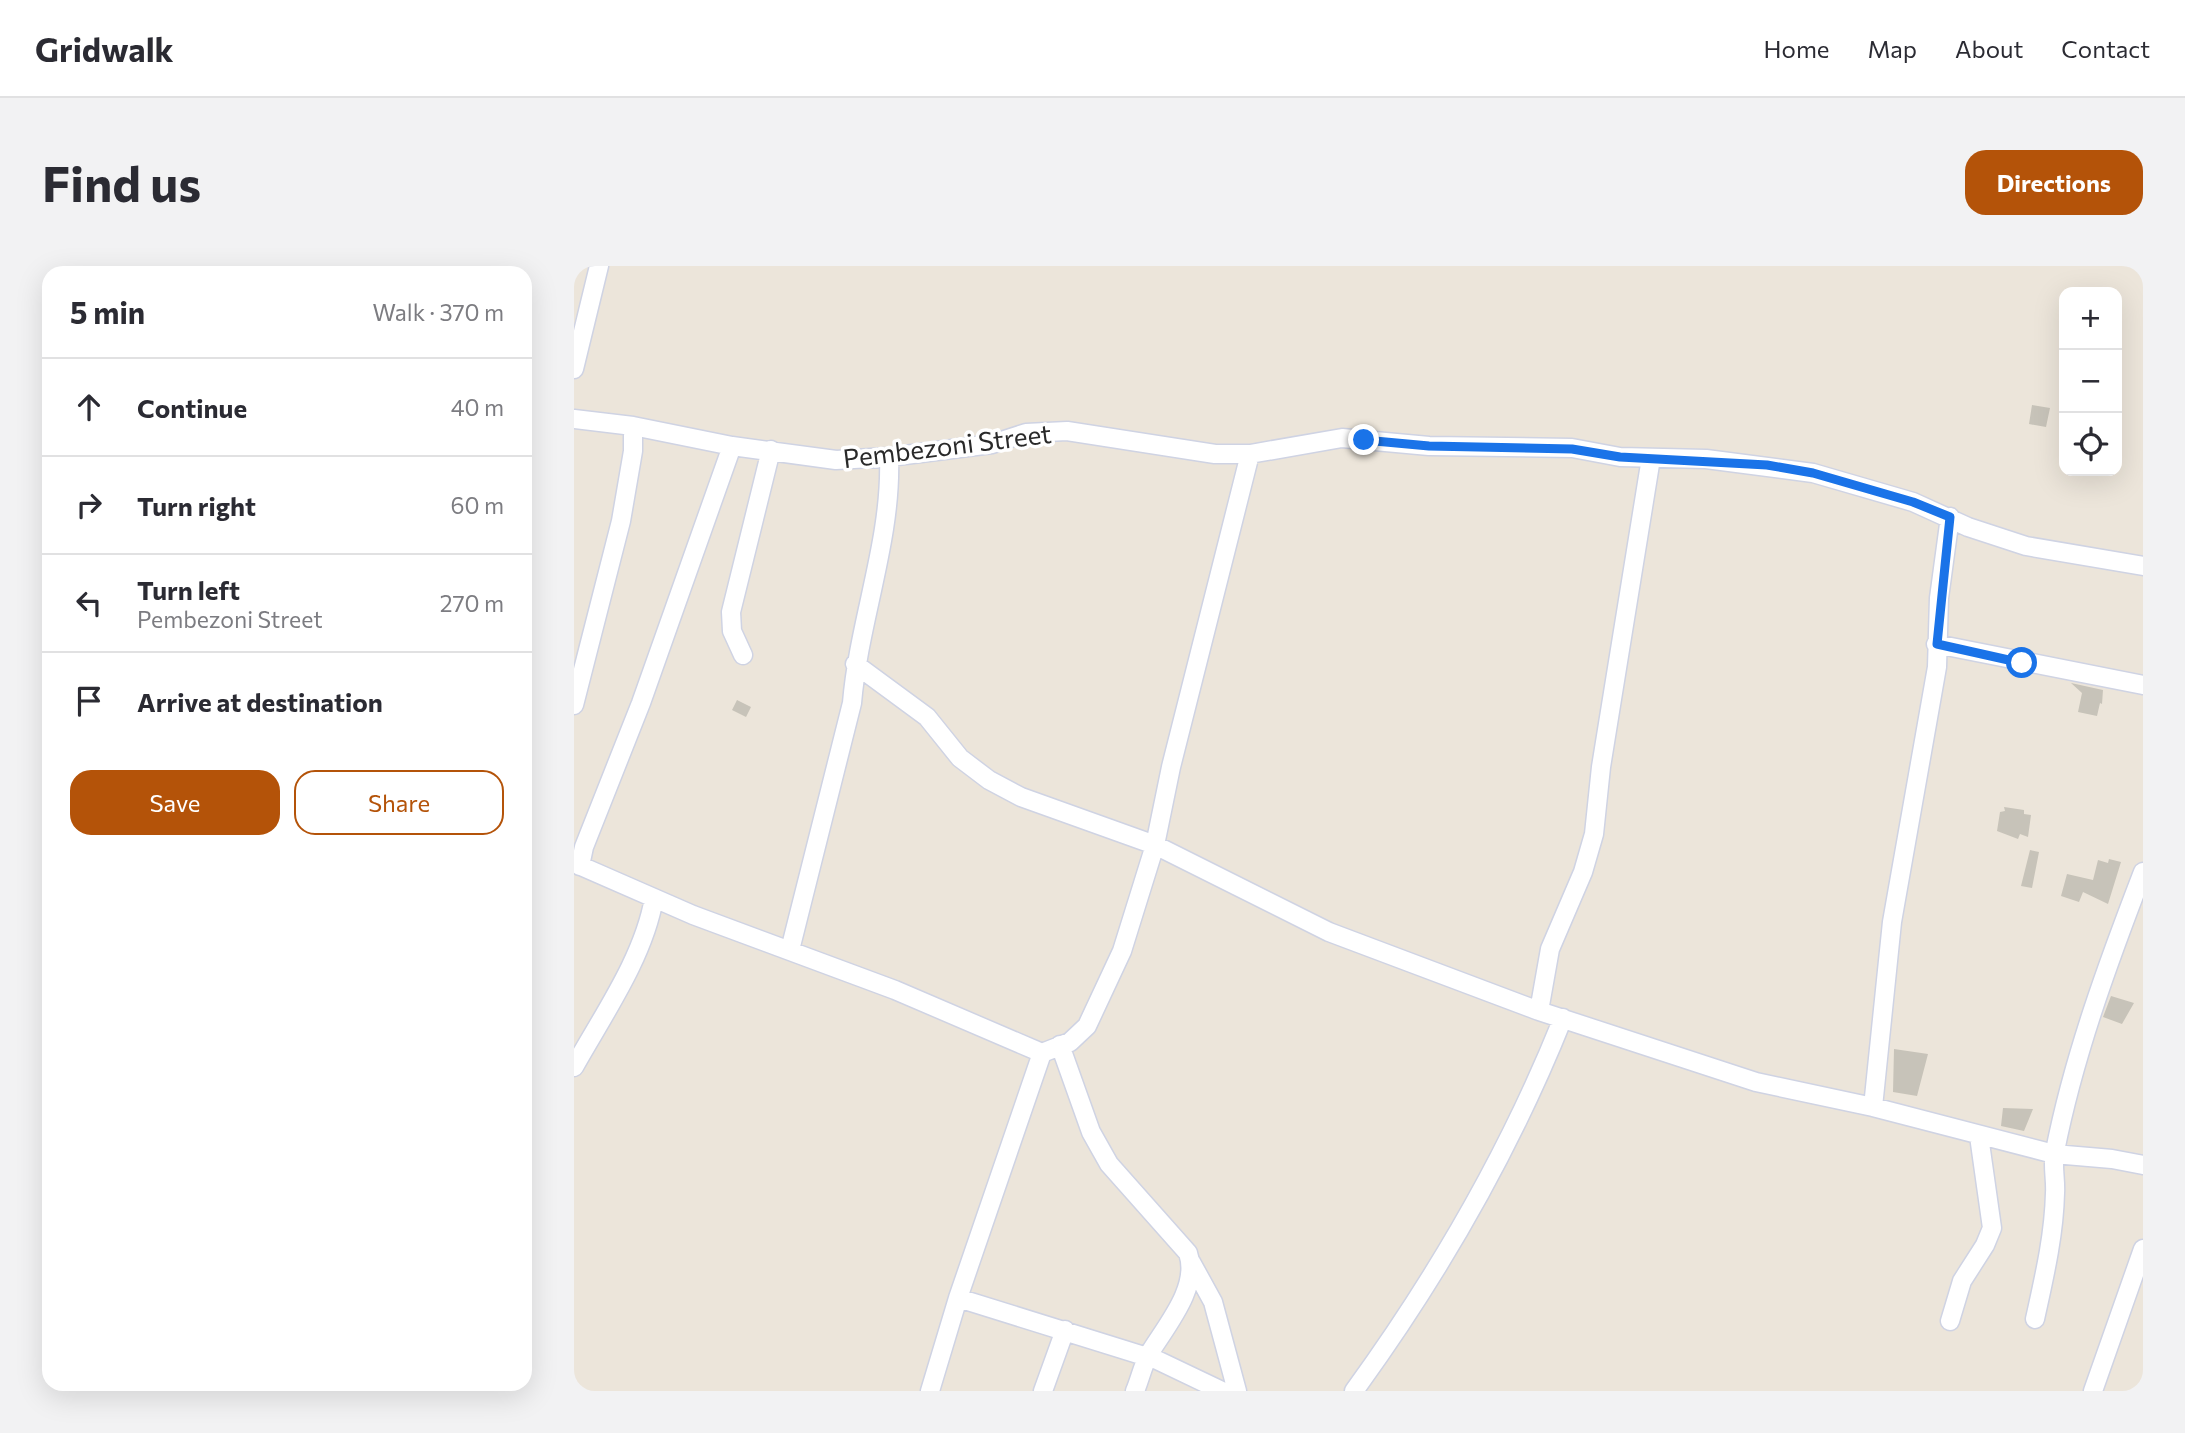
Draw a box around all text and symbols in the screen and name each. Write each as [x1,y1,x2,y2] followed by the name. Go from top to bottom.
[35,28,174,69] text: Gridwalk
[1764,34,1830,63] text: Home
[1868,34,1917,63] text: Map
[1955,34,2023,63] text: About
[2061,34,2150,63] text: Contact
[1965,150,2143,215] button: Directions
[42,152,201,212] text: Find us
[2059,287,2122,476] map controls
[2059,287,2122,350] button: +
[70,293,145,330] text: 5 min
[373,298,504,326] text: Walk · 370 m
[2059,350,2122,413] button: −
[70,388,108,426] icon: ahead
[137,392,247,423] text: Continue
[451,393,504,421] text: 40 m
[2059,413,2122,476] button: locate
[841,417,1053,473] street label: Pembezoni Street
[1348,424,1379,455] route end
[70,486,108,524] icon: right
[137,490,256,521] text: Turn right
[451,491,504,519] text: 60 m
[137,574,240,605] text: Turn left
[70,584,108,622] icon: left
[440,589,504,617] text: 270 m
[137,605,323,633] text: Pembezoni Street
[2006,647,2037,678] route start
[70,682,108,720] icon: arrive
[137,686,383,717] text: Arrive at destination
[70,770,280,835] button: Save
[294,770,504,835] button: Share

